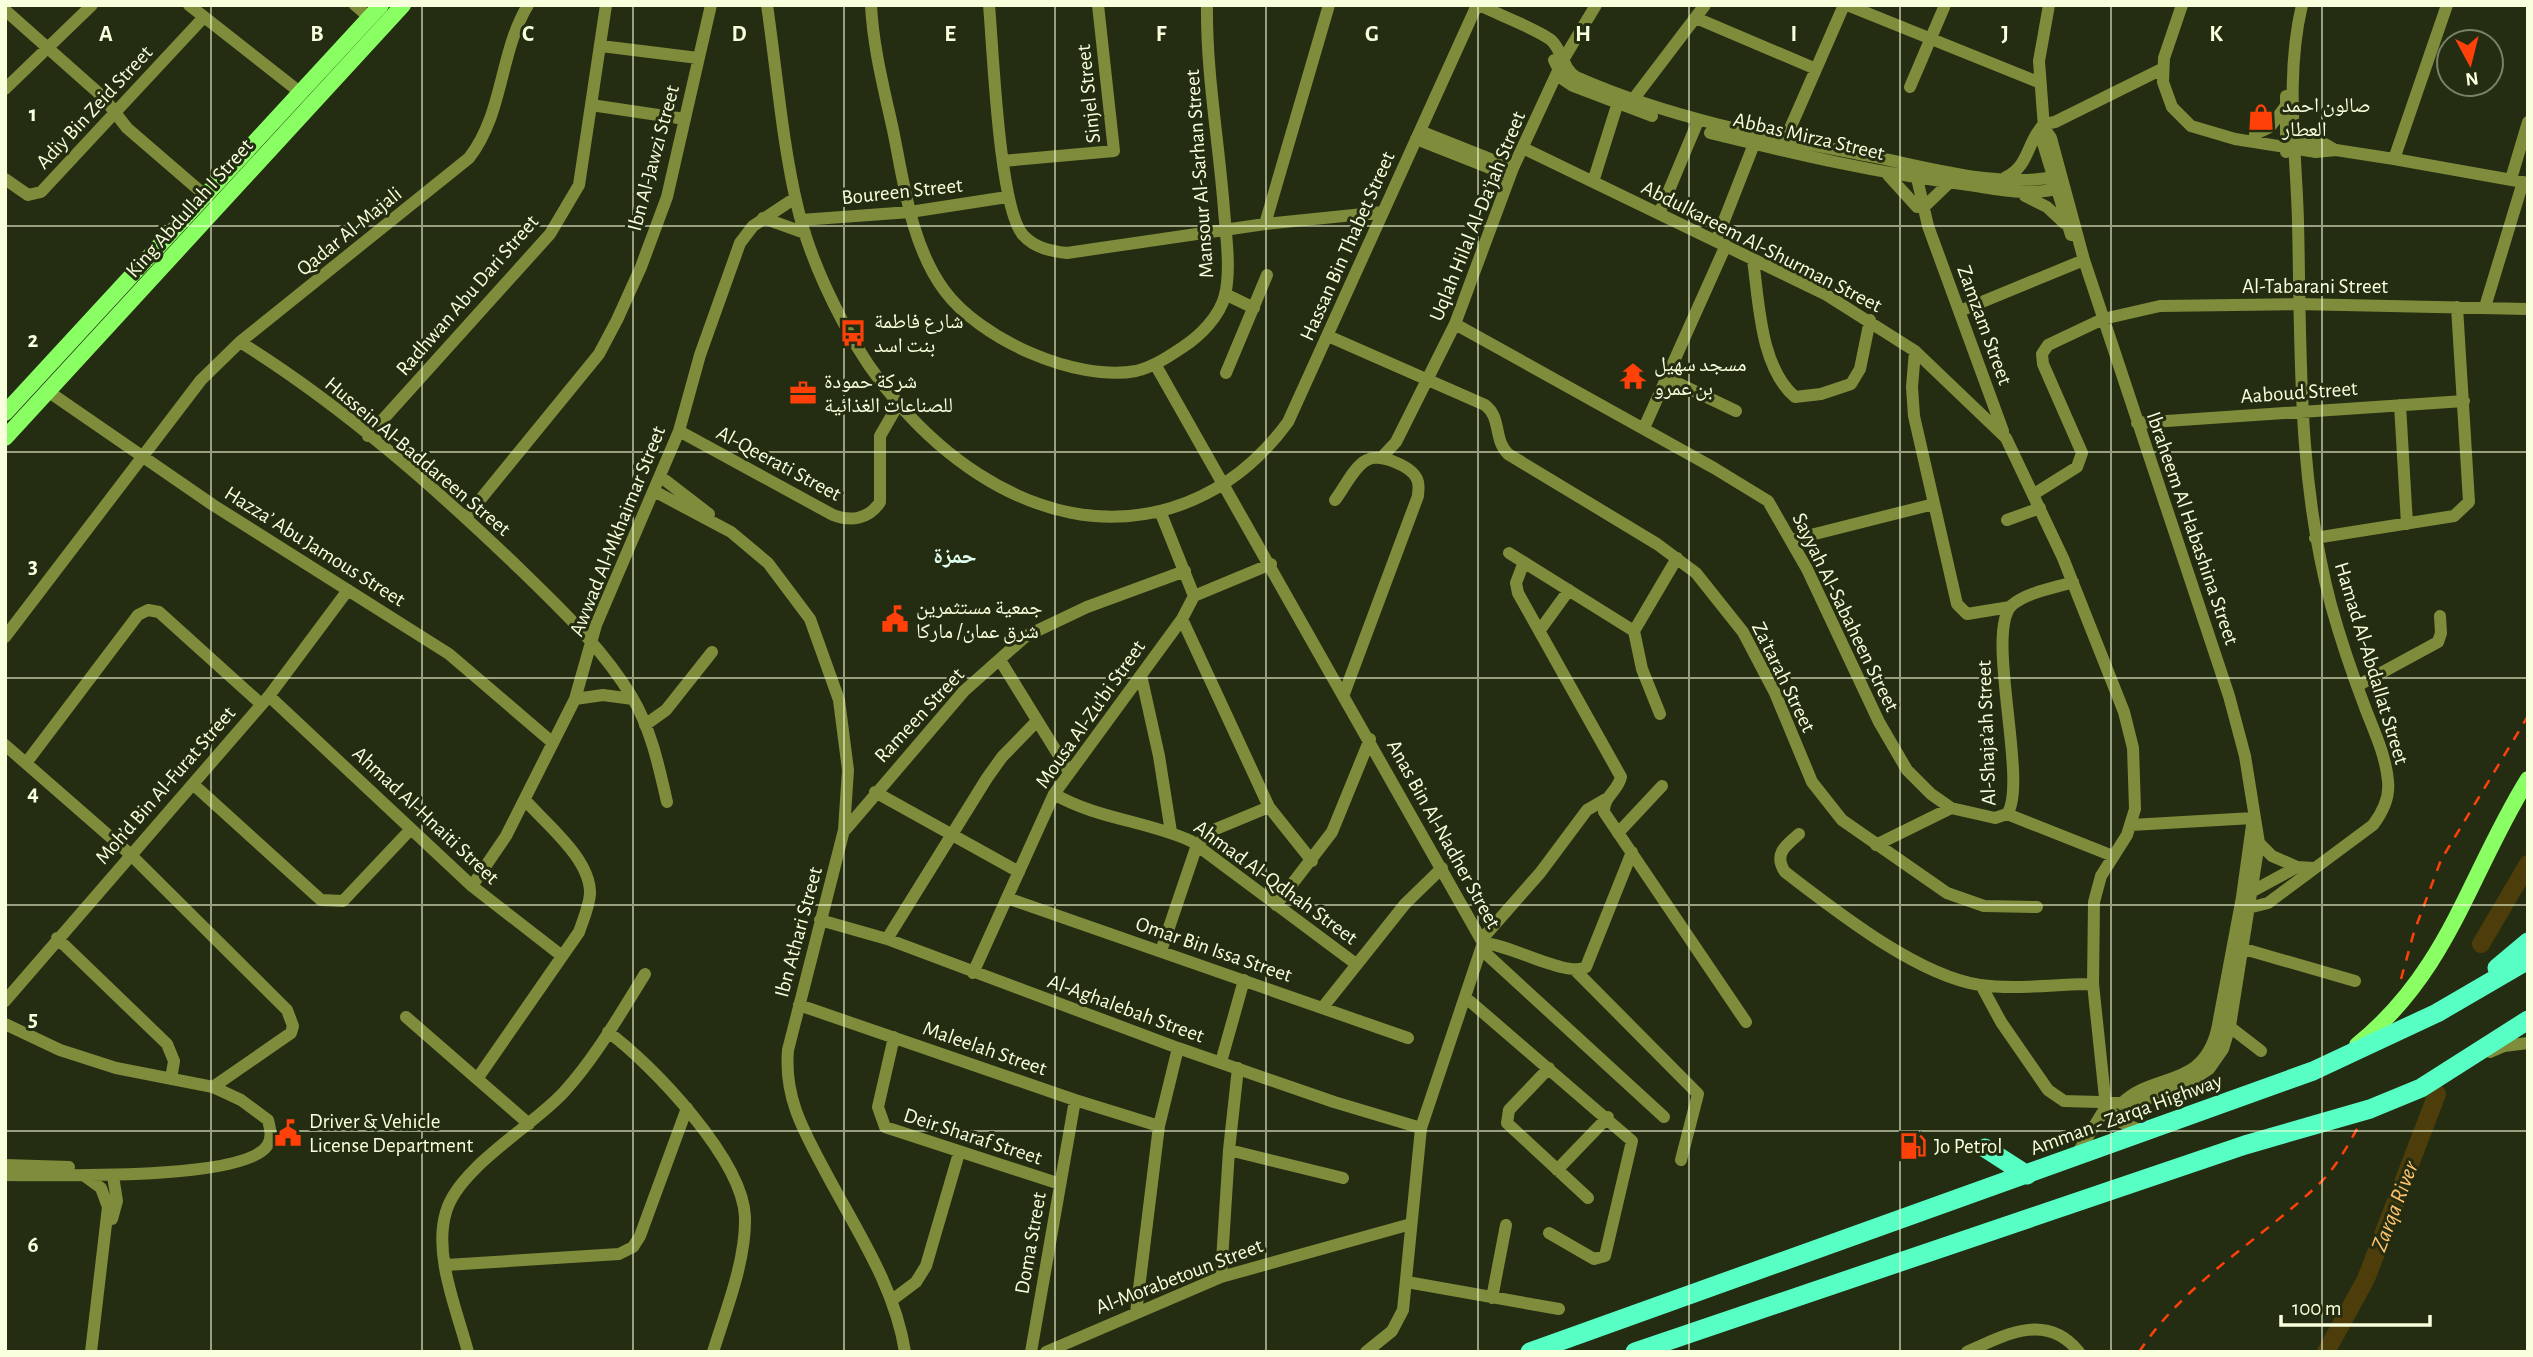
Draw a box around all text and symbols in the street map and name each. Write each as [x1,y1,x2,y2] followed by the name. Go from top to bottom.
[99,23,113,46] text: A
[310,23,324,46] text: B
[522,23,534,46] text: C
[731,23,747,46] text: D
[944,23,956,46] text: E
[1156,23,1167,46] text: F
[1365,23,1379,46] text: G
[1575,23,1591,46] text: H
[1791,23,1797,46] text: I
[2001,23,2009,46] text: J
[2209,23,2223,46] text: K
[2435,28,2505,98] north arrow
[32,42,157,173] street label: Adiy Bin Zeid Street
[1073,43,1104,144] street label: Sinjel Street
[2464,68,2480,89] text: N
[1182,69,1217,279] street label: Mansour Al-Sarhan Street
[624,83,683,233] street label: Ibn Al-Jawzi Street
[2281,95,2371,140] place label: صالون احمد العطار
[2246,102,2276,132] shop icon: صالون احمد العطار
[29,103,37,126] text: 1
[1426,108,1529,324] street label: Uqlah Hilal Al-Da’jah Street
[1731,109,1887,164] street label: Abbas Mirza Street
[122,135,257,282] street label: King Abdullah I Street
[1296,148,1399,344] street label: Hassan Bin Thabet Street
[840,175,964,208] street label: Boureen Street
[1638,177,1886,316] street label: Abdulkareem Al-Shurman Street
[293,183,406,280] street label: Qadar Al-Majali
[392,211,543,380] street label: Radhwan Abu Dari Street
[1953,263,2016,388] street label: Zamzam Street
[2242,276,2388,297] street label: Al-Tabarani Street
[874,311,964,357] place label: شارع فاطمة بنت اسد
[838,318,868,348] bus stop icon: شارع فاطمة بنت اسد
[28,329,39,352] text: 2
[1654,354,1747,401] place label: مسجد سهيل بن عمرو
[1618,361,1648,391] temple icon: مسجد سهيل بن عمرو
[824,371,953,416] place label: شركة حمودة للصناعات الغذائية
[321,373,515,540] street label: Hussein Al-Baddareen Street
[788,378,818,408] office icon: شركة حمودة للصناعات الغذائية
[2240,378,2359,407] street label: Aaboud Street
[2143,409,2242,648] street label: Ibraheem Al Habashina Street
[713,422,845,505] street label: Al-Qeerati Street
[566,423,669,639] street label: Awwad Al-Mkhaimar Street
[221,482,409,611] street label: Hazza’ Abu Jamous Street
[1788,510,1903,715] street label: Sayyah Al-Sabaheen Street
[933,545,977,568] district label: حمزة
[28,555,38,578] text: 3
[2331,560,2412,767] street label: Hamad Al-Abdallat Street
[916,597,1043,644] place label: جمعية مستثمرين شرق عمان/ ماركا
[880,604,910,634] public building icon: جمعية مستثمرين شرق عمان/ ماركا
[1748,619,1819,736] street label: Za’tarah Street
[1032,636,1149,792] street label: Mousa Al-Zu’bi Street
[1973,660,2000,806] street label: Al-Shaja’ah Street
[871,664,968,767] street label: Rameen Street
[91,702,240,868] street label: Moh’d Bin Al-Furat Street
[1383,736,1504,932] street label: Anas Bin Al-Nadher Street
[349,742,503,888] street label: Ahmad Al-Hnaiti Street
[27,782,39,805] text: 4
[1190,816,1361,949] street label: Ahmad Al-Qdhah Street
[771,864,826,1000] street label: Ibn Athari Street
[1133,913,1295,986] street label: Omar Bin Issa Street
[1045,970,1207,1047] street label: Al-Aghalebah Street
[28,1008,38,1031] text: 5
[920,1017,1050,1080] street label: Maleelah Street
[2027,1070,2225,1159] street label: Amman - Zarqa Highway
[901,1104,1045,1169] street label: Deir Sharaf Street
[309,1111,474,1156] place label: Driver & Vehicle License Department
[273,1118,303,1148] public building icon: Driver & Vehicle License Department
[1898,1131,1928,1161] fuel station icon: Jo Petrol
[1934,1136,2003,1157] place label: Jo Petrol
[2368,1158,2423,1255] water label: Zarqa River
[1011,1190,1050,1296] street label: Doma Street
[27,1234,39,1257] text: 6
[1093,1235,1266,1318] street label: Al-Morabetoun Street
[2281,1284,2430,1328] scale bar
[2292,1298,2342,1319] text: 100 m

